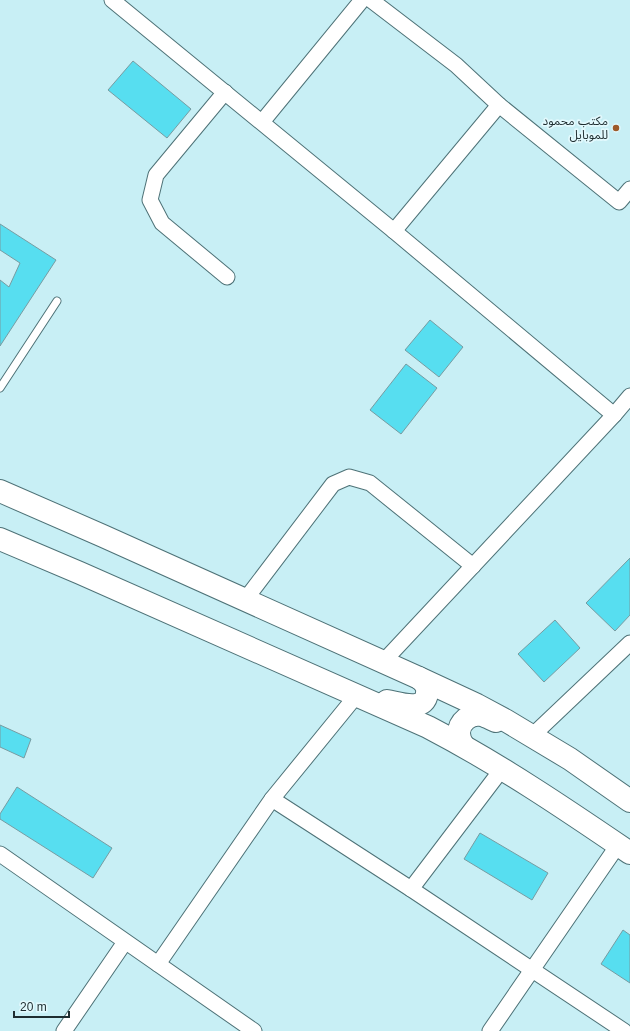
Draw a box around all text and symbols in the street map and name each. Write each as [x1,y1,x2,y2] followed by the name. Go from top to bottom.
[542,114,608,142] place label: مكتب محمود للموبايل
[611,123,621,133] marker: مكتب محمود للموبايل
[14,993,69,1019] scale bar
[20,1000,47,1014] text: 20 m

